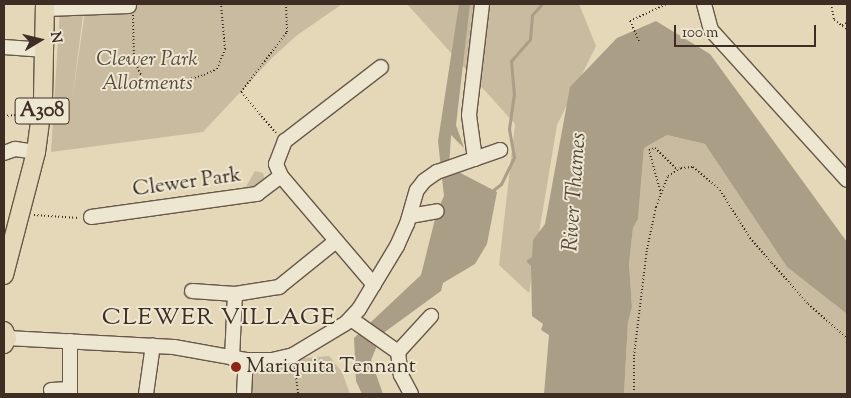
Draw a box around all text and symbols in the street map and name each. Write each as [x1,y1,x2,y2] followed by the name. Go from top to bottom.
[15,15,65,65] north arrow
[676,15,818,47] scale bar
[682,23,718,44] text: 100 m
[44,31,66,45] text: N
[96,47,198,97] park label: Clewer Park Allotments
[15,94,70,128] road number: A308
[559,132,593,252] water label: River Thames
[131,163,243,203] street label: Clewer Park
[100,305,338,333] district label: CLEWER VILLAGE
[246,354,416,380] place label: Mariquita Tennant
[230,361,242,373] marker: Mariquita Tennant

